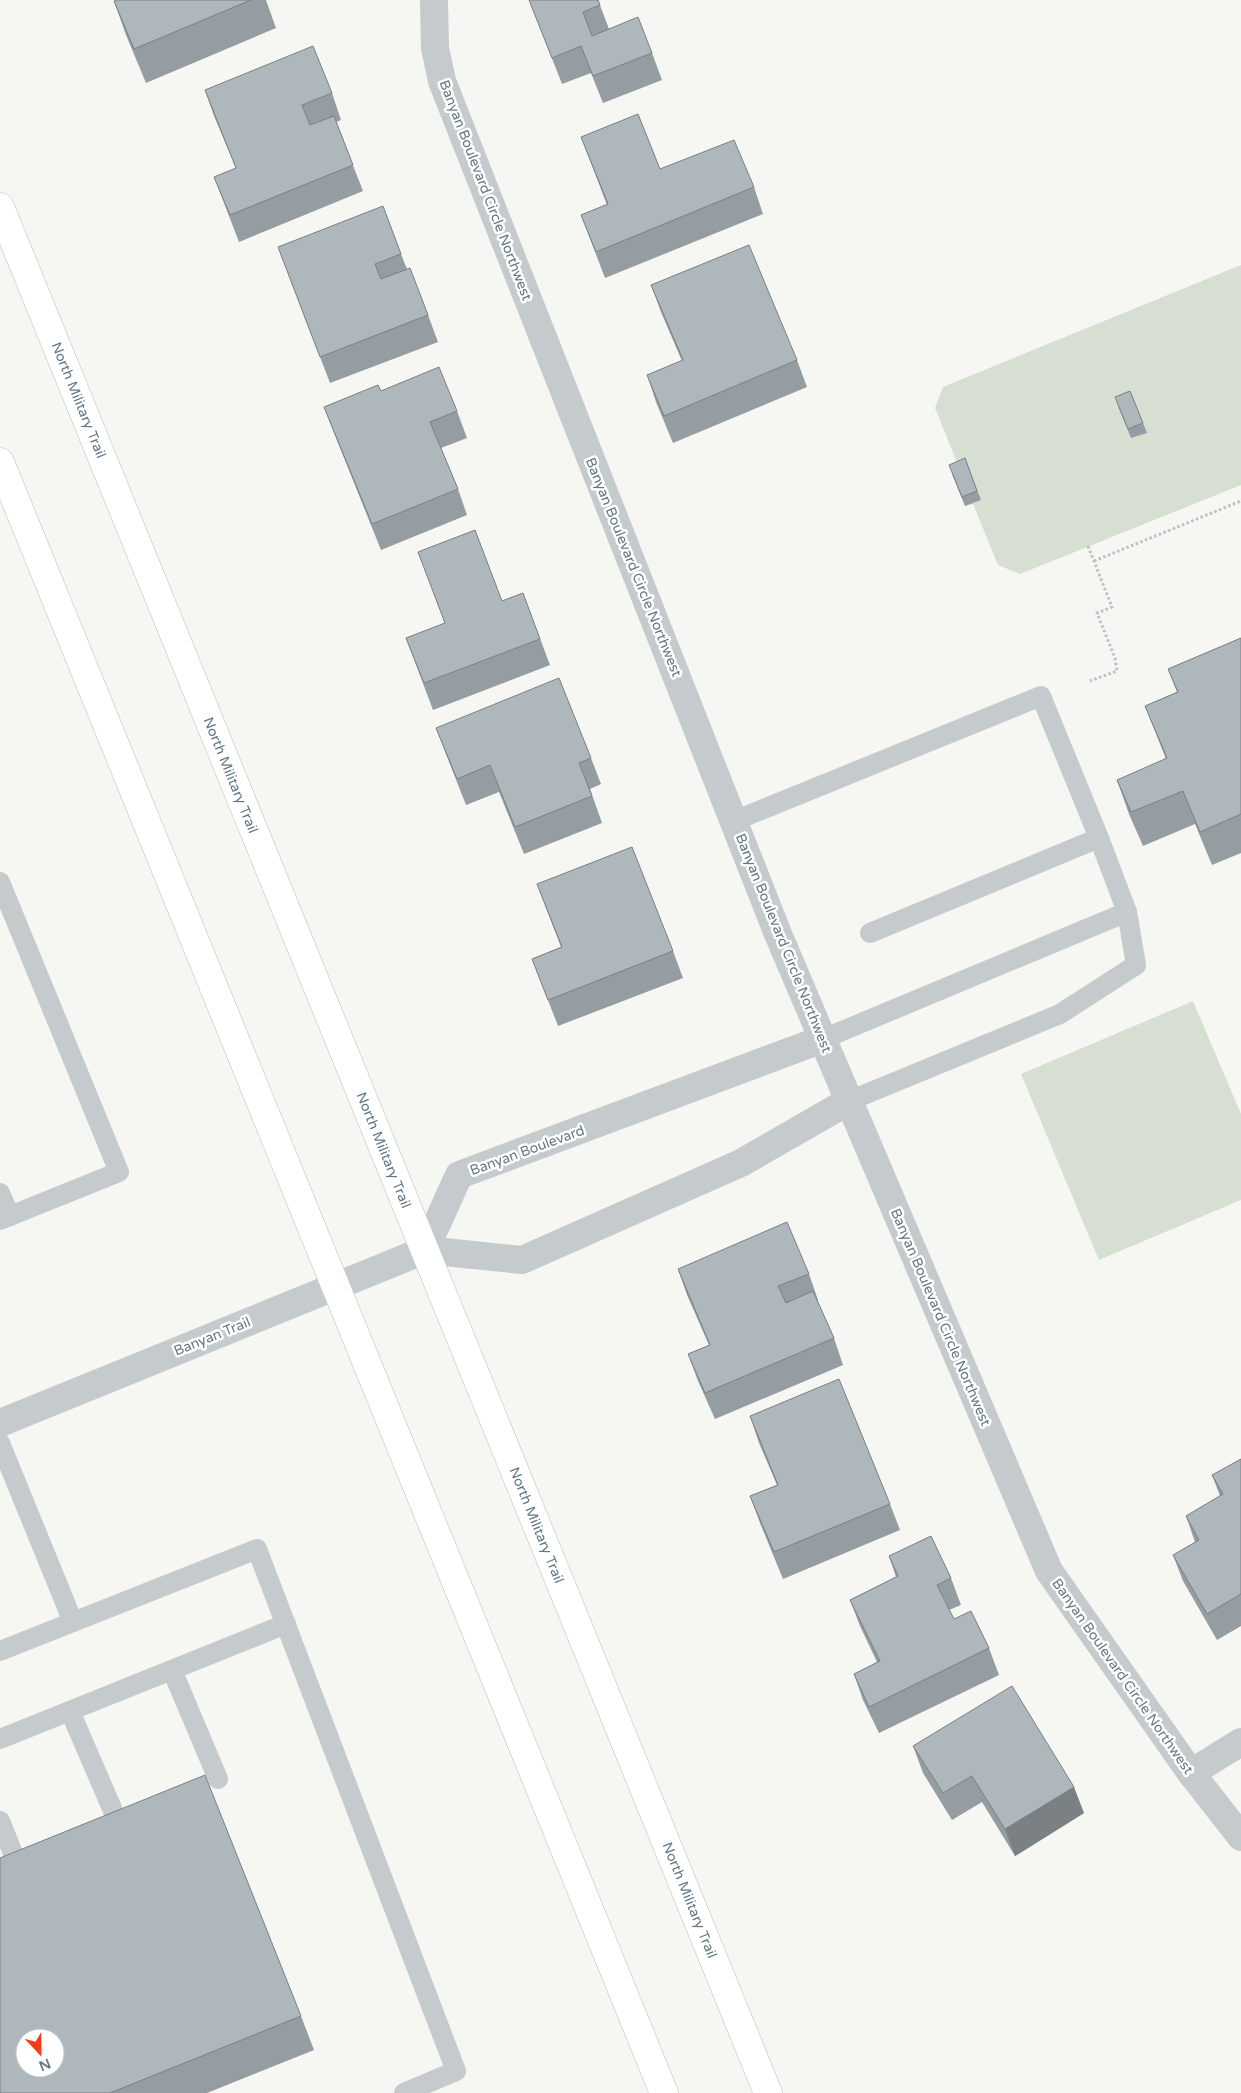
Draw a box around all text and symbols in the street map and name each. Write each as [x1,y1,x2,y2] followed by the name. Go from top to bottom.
[436,78,536,303] street label: Banyan Boulevard Circle Northwest
[47,340,110,461] street label: North Military Trail
[582,455,686,680] street label: Banyan Boulevard Circle Northwest
[199,715,262,836] street label: North Military Trail
[732,831,836,1056] street label: Banyan Boulevard Circle Northwest
[352,1090,415,1211] street label: North Military Trail
[468,1122,587,1179] street label: Banyan Boulevard
[887,1206,994,1429] street label: Banyan Boulevard Circle Northwest
[171,1313,253,1360] street label: Banyan Trail
[505,1465,568,1586] street label: North Military Trail
[1048,1575,1197,1778] street label: Banyan Boulevard Circle Northwest
[658,1840,721,1961] street label: North Military Trail
[15,2028,65,2078] north arrow
[36,2055,53,2075] text: N

